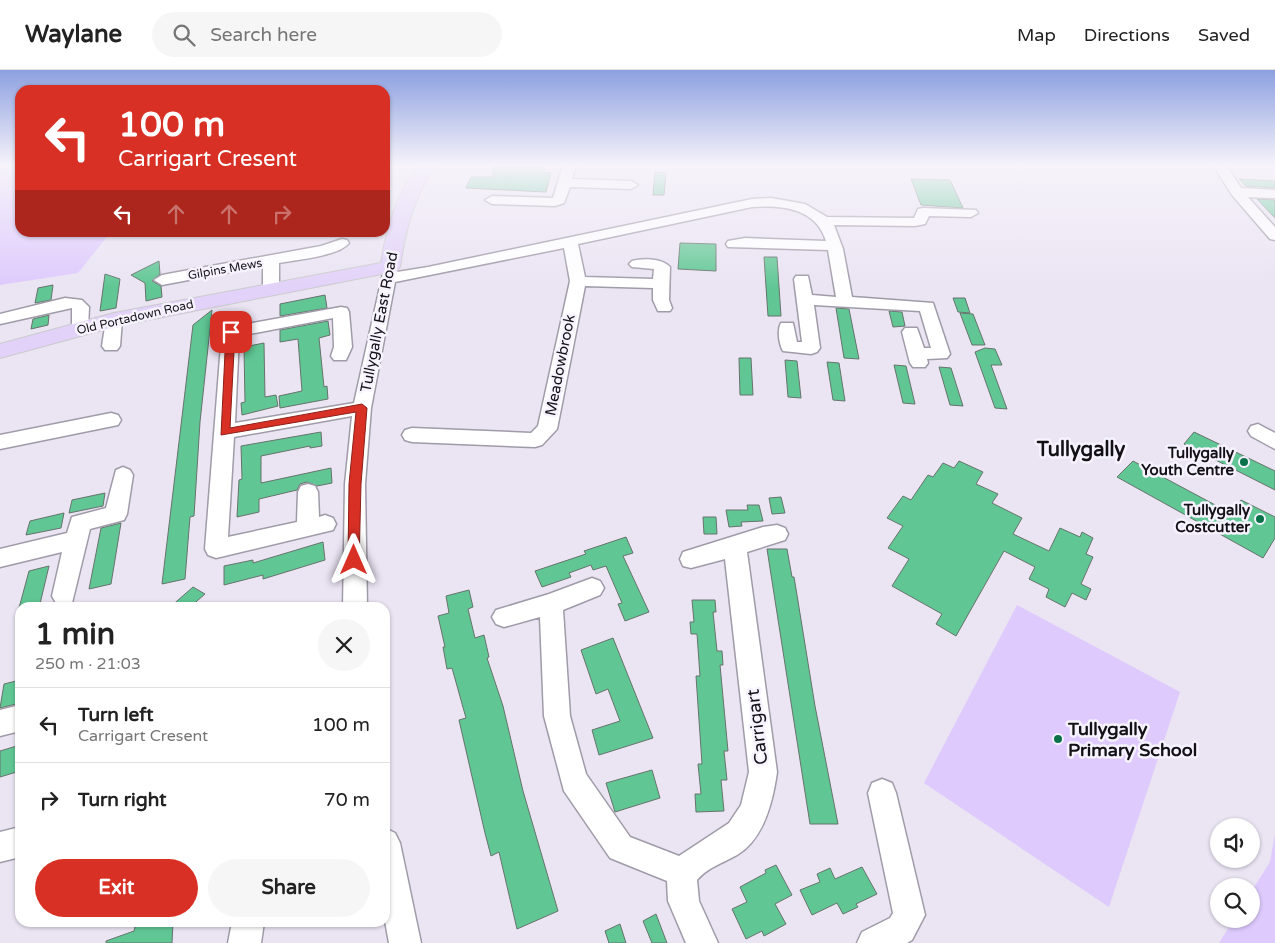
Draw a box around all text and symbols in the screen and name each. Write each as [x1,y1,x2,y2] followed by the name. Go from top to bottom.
[152,12,502,57] search box
[25,20,122,49] text: Waylane
[170,21,198,49] icon: search
[210,24,317,46] text: Search here
[1017,24,1056,46] text: Map
[1084,24,1170,46] text: Directions
[1198,24,1250,46] text: Saved
[118,104,225,146] text: 100 m
[35,105,100,170] icon: left
[118,146,297,172] text: Carrigart Cresent
[109,200,137,228] icon: left
[162,200,190,228] icon: ahead
[215,200,243,228] icon: ahead
[268,200,296,228] icon: right
[357,250,401,394] street label: Tullygally East Road
[187,256,263,282] street label: Gilpins Mews
[75,297,195,337] street label: Old Portadown Road
[210,311,252,353] pin
[541,313,579,417] street label: Meadowbrook
[217,318,245,346] icon: arrive
[1036,438,1125,462] district label: Tullygally
[1141,444,1235,479] place label: Tullygally Youth Centre
[1238,456,1250,468] marker: Tullygally Youth Centre
[1175,501,1250,536] place label: Tullygally Costcutter
[1254,513,1266,525] marker: Tullygally Costcutter
[327,533,379,585] position arrow
[35,616,115,653] text: 1 min
[318,619,370,671] button: close
[35,654,141,674] text: 250 m · 21:03
[741,688,773,766] street label: Carrigart
[78,704,154,726] text: Turn left
[35,711,63,739] icon: left
[312,714,370,736] text: 100 m
[1067,718,1197,761] place label: Tullygally Primary School
[78,726,208,746] text: Carrigart Cresent
[1052,733,1064,745] marker: Tullygally Primary School
[35,786,63,814] icon: right
[78,789,166,811] text: Turn right
[324,789,370,811] text: 70 m
[1210,818,1260,928] map controls
[1210,818,1260,868] button: sound
[35,859,198,917] button: Exit
[208,859,370,917] button: Share
[1210,878,1260,928] button: search

